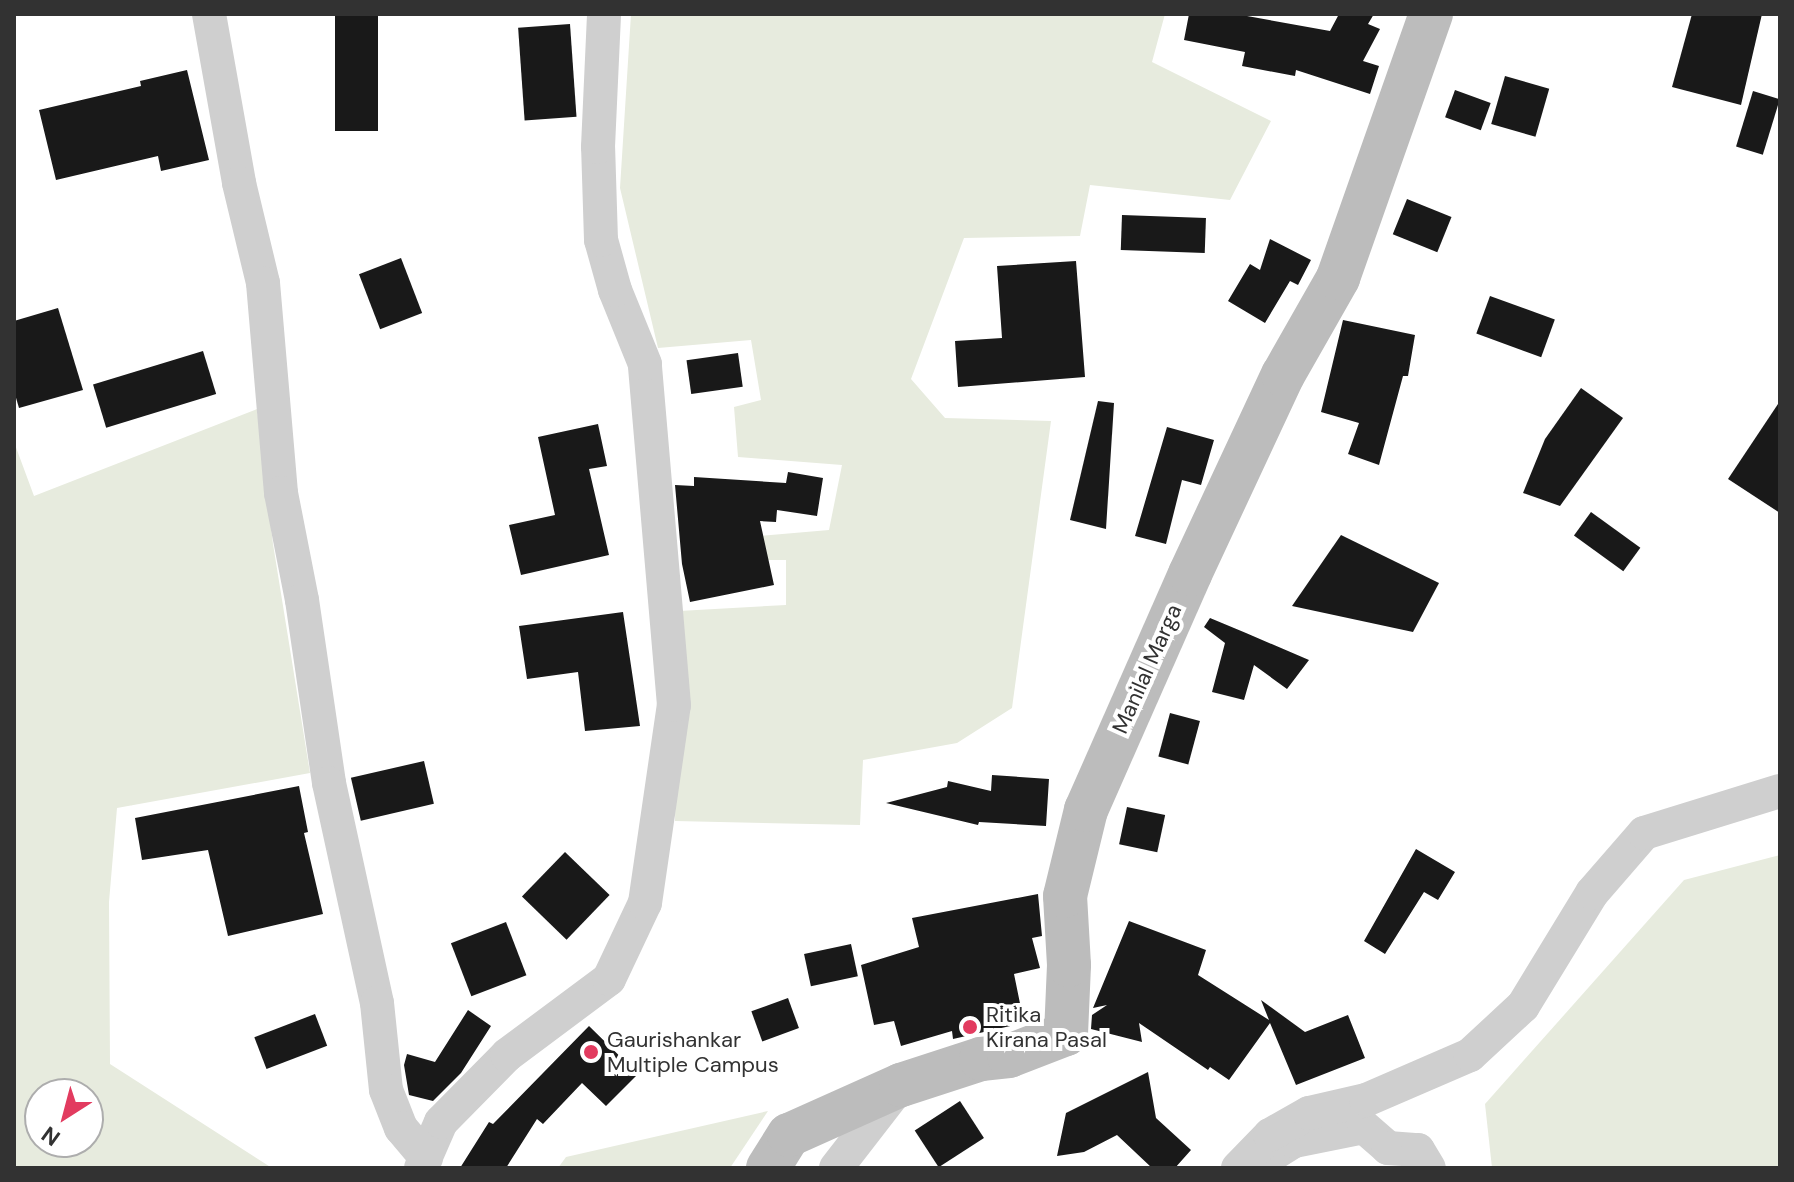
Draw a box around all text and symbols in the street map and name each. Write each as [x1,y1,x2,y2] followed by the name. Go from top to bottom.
[1107,600,1187,738] street label: Manilal Marga
[986,1001,1107,1052] place label: Ritika Kirana Pasal
[961,1018,979,1036] marker: Ritika Kirana Pasal
[607,1026,779,1078] place label: Gaurishankar Multiple Campus
[582,1043,600,1061] marker: Gaurishankar Multiple Campus
[24,1078,104,1158] north arrow
[36,1120,66,1153] text: N

